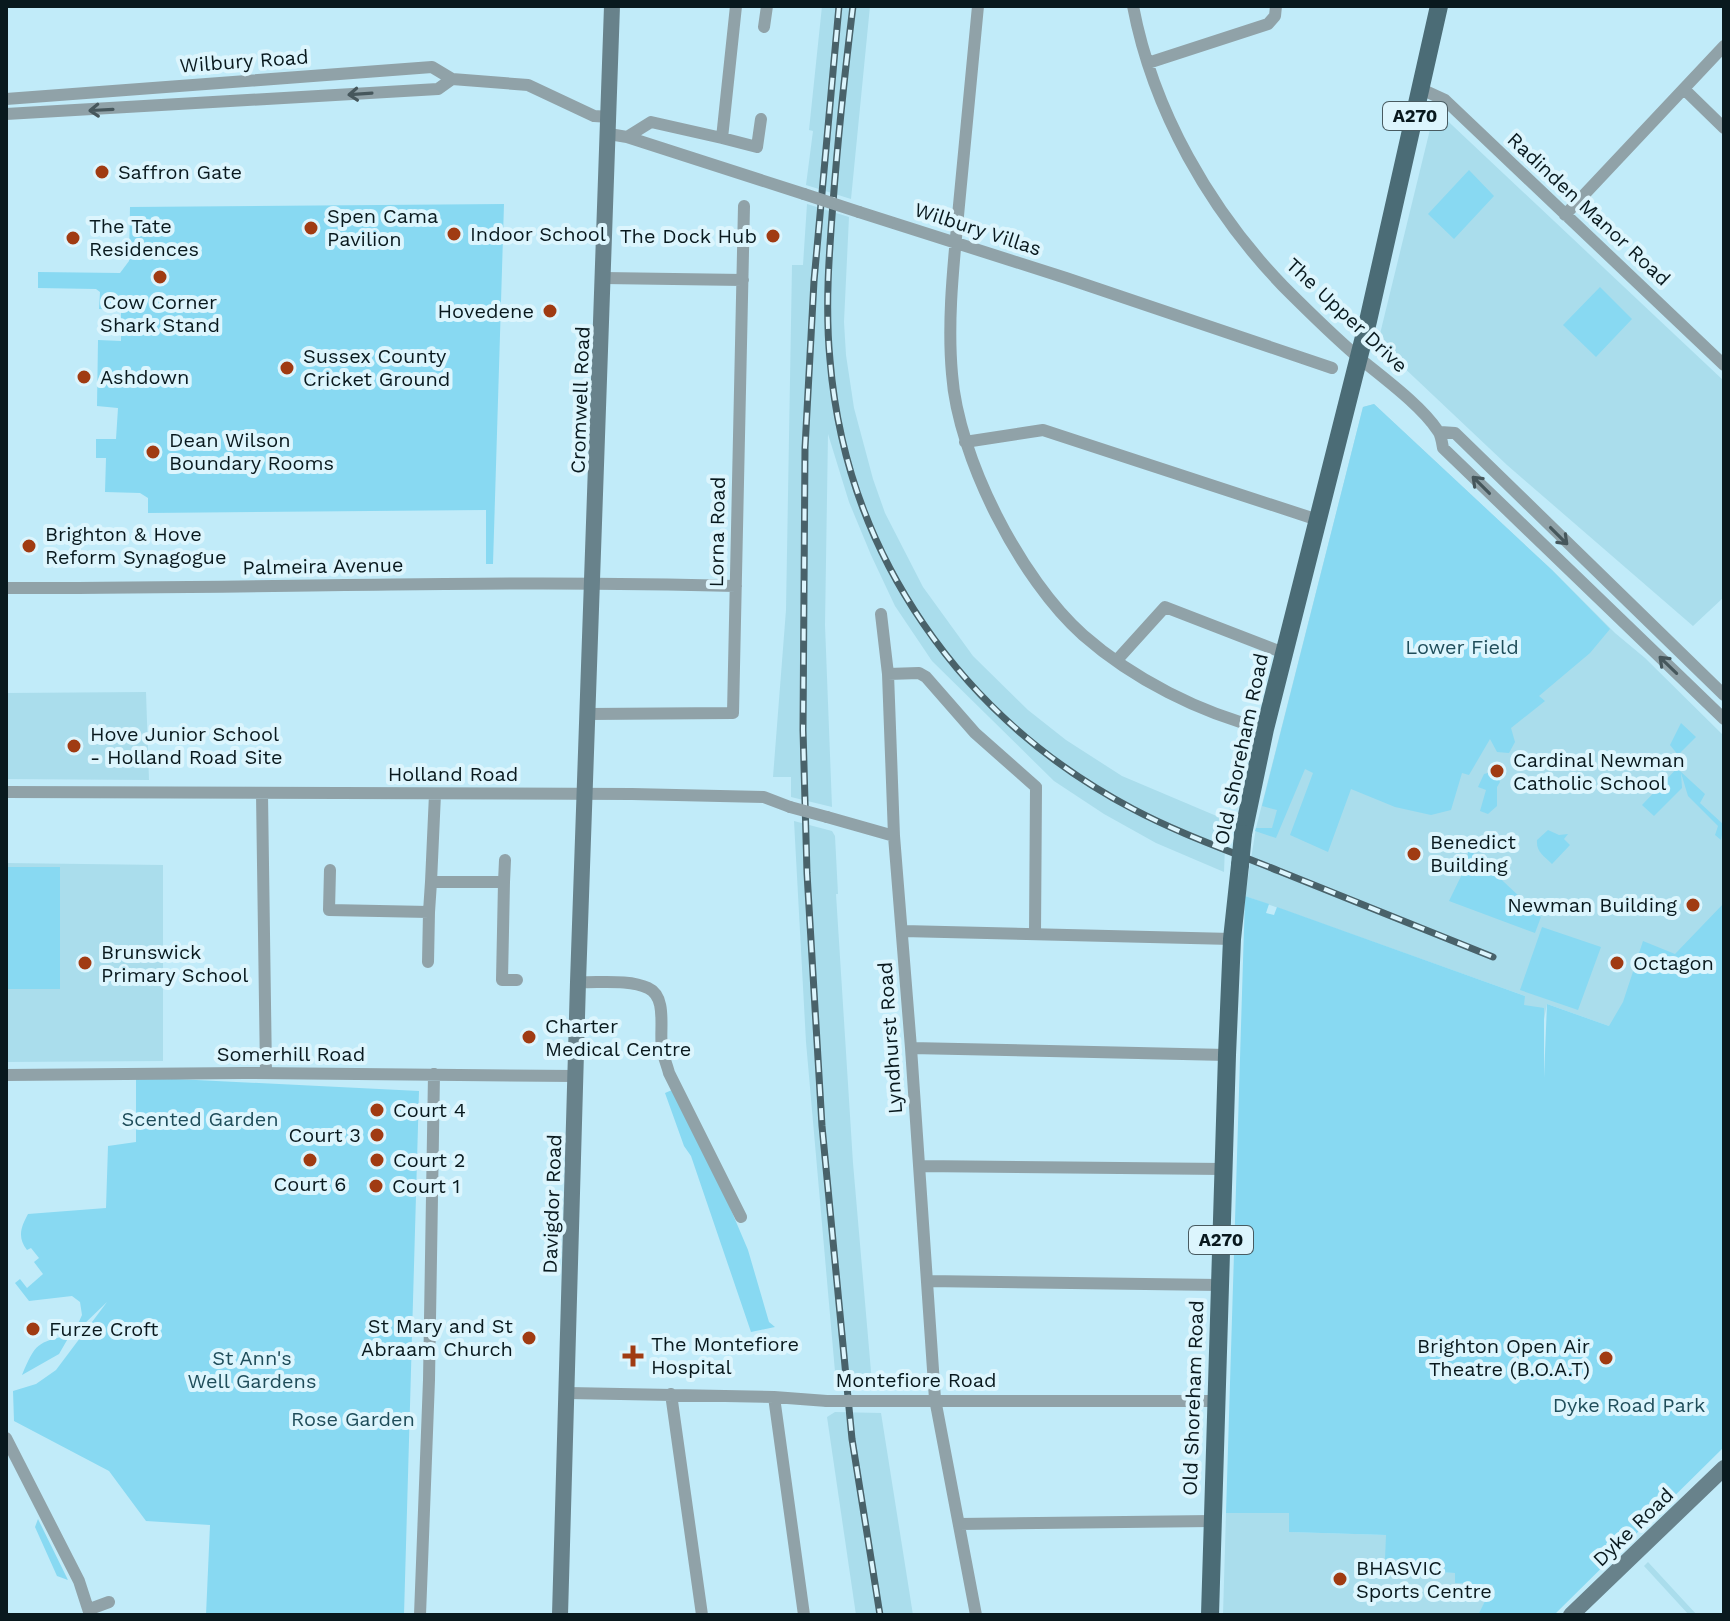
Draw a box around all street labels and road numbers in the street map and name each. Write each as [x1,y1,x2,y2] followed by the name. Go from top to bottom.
[179,45,309,77] street label: Wilbury Road
[1383,102,1447,130] road number: A270
[1503,127,1675,291] street label: Radinden Manor Road
[911,197,1045,261] street label: Wilbury Villas
[1281,253,1413,377] street label: The Upper Drive
[565,326,595,474] street label: Cromwell Road
[704,476,730,588] street label: Lorna Road
[242,553,404,579] street label: Palmeira Avenue
[1209,651,1273,847] street label: Old Shoreham Road
[388,762,518,786] street label: Holland Road
[873,961,907,1115] street label: Lyndhurst Road
[217,1042,365,1066] street label: Somerhill Road
[538,1134,566,1274] street label: Davigdor Road
[1189,1226,1253,1254] road number: A270
[1178,1300,1208,1496] street label: Old Shoreham Road
[835,1368,997,1392] street label: Montefiore Road
[1588,1483,1678,1571] street label: Dyke Road

